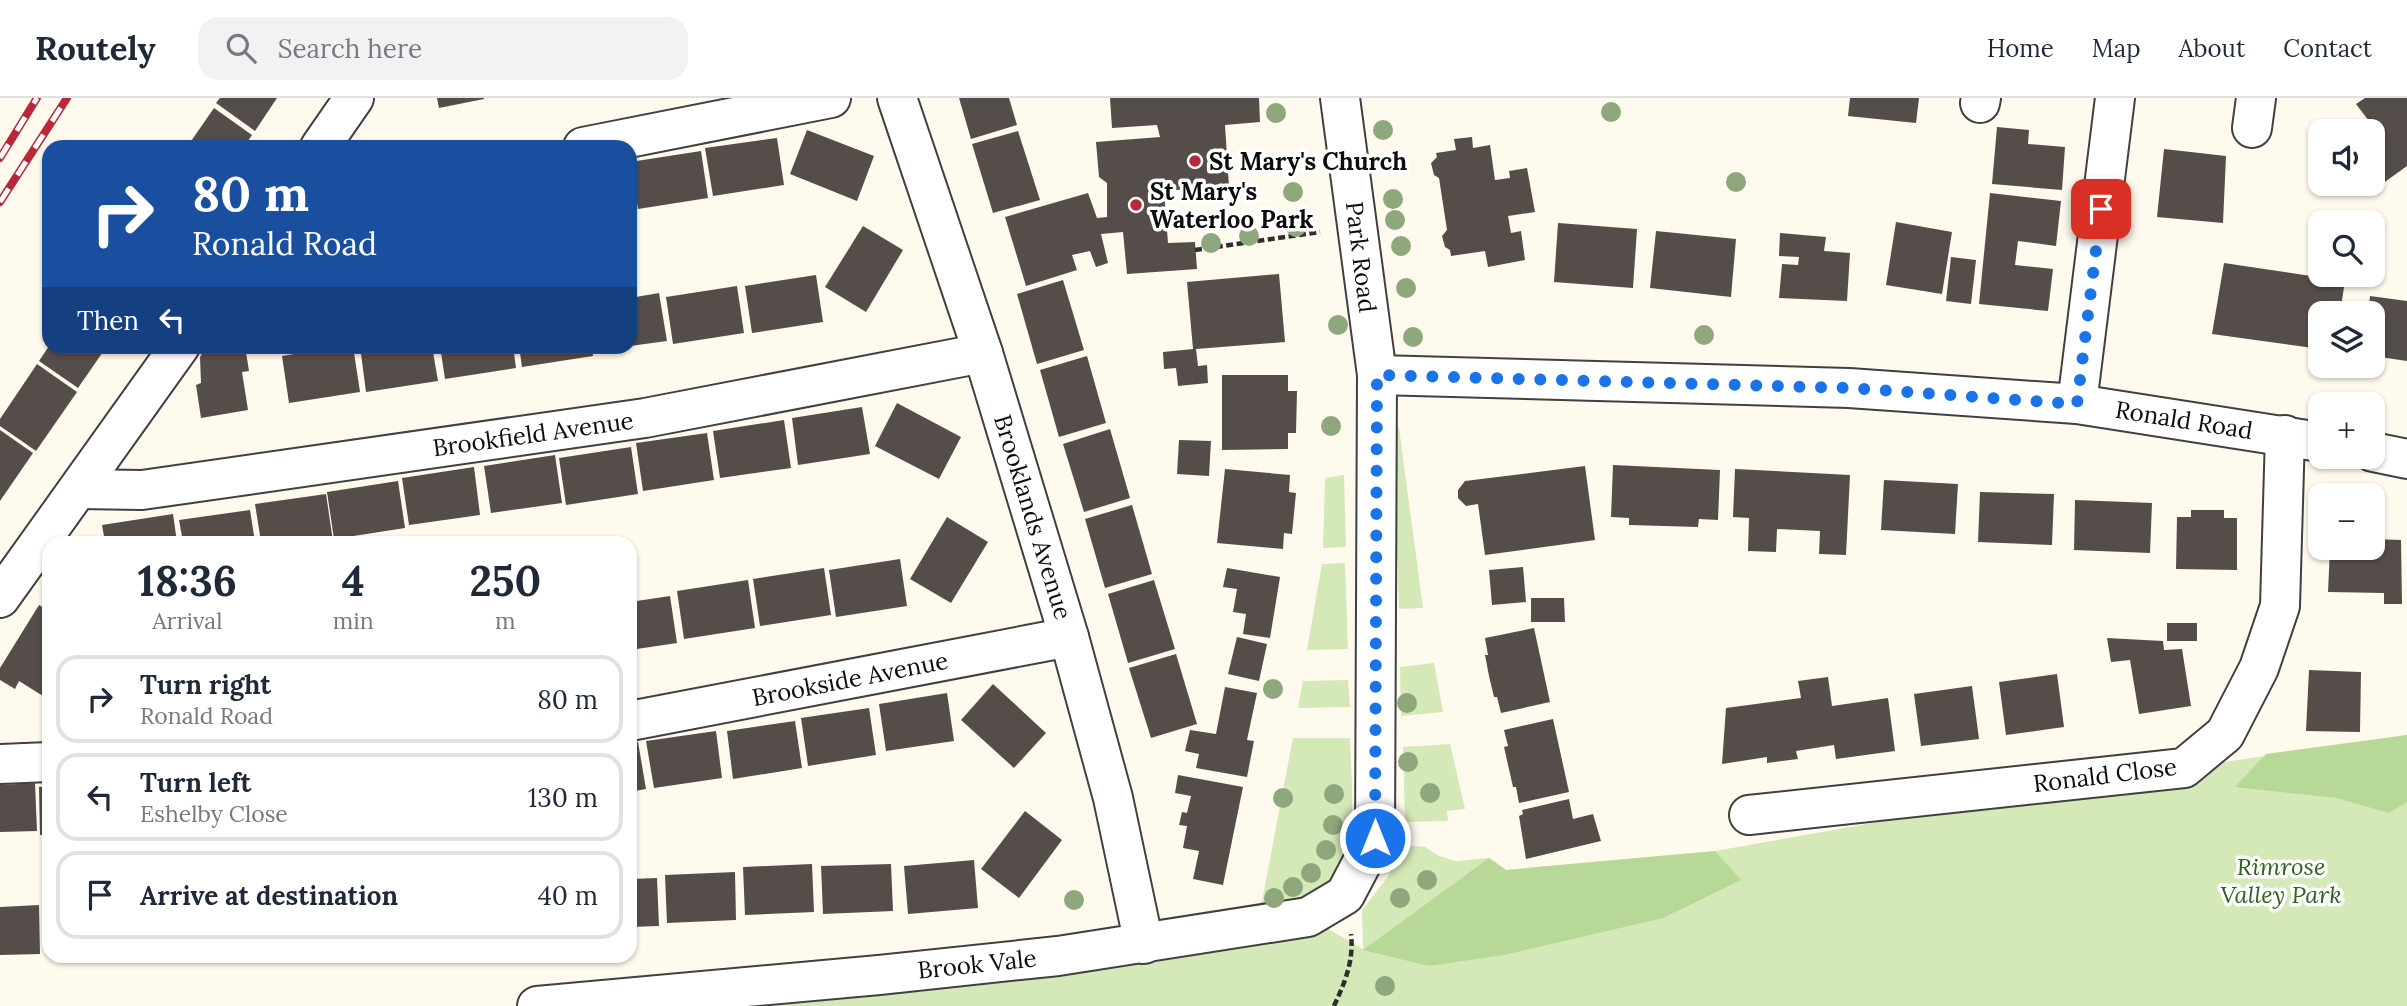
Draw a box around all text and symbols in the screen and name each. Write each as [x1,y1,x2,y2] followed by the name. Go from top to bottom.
[198,17,688,80] search box
[35,27,156,69] text: Routely
[222,29,260,67] icon: search
[278,32,422,65] text: Search here
[1987,33,2054,64] text: Home
[2092,33,2141,64] text: Map
[2179,33,2245,64] text: About
[2283,33,2372,64] text: Contact
[2308,119,2385,560] map controls
[2308,119,2385,196] button: sound
[1209,146,1407,177] place label: St Mary's Church
[1187,153,1203,169] marker: St Mary's Church
[192,162,309,224] text: 80 m
[77,168,168,259] icon: right
[1150,176,1314,235] place label: St Mary's Waterloo Park
[2071,179,2131,239] pin
[2082,190,2120,228] icon: arrive
[1128,197,1144,213] marker: St Mary's Waterloo Park
[1339,200,1383,314] street label: Park Road
[2308,210,2385,287] button: search
[192,223,377,264] text: Ronald Road
[153,301,191,339] icon: left
[2308,301,2385,378] button: layers
[77,304,139,337] text: Then
[2308,392,2385,469] button: +
[2113,394,2255,446] street label: Ronald Road
[431,405,635,463] street label: Brookfield Avenue
[987,411,1079,623] street label: Brooklands Avenue
[2308,483,2385,560] button: −
[138,554,237,608] text: 18:36
[342,554,365,608] text: 4
[469,554,541,608] text: 250
[152,606,223,635] text: Arrival
[333,606,374,635] text: min
[495,606,516,635] text: m
[749,645,951,713] street label: Brookside Avenue
[140,668,271,701] text: Turn right
[81,680,119,718] icon: right
[537,683,598,716] text: 80 m
[140,701,273,730] text: Ronald Road
[2031,751,2179,799] street label: Ronald Close
[140,766,251,799] text: Turn left
[81,778,119,816] icon: left
[528,781,598,814] text: 130 m
[140,799,288,828] text: Eshelby Close
[1338,801,1412,875] position arrow
[2220,851,2342,910] park label: Rimrose Valley Park
[81,876,119,914] icon: arrive
[140,879,398,912] text: Arrive at destination
[538,879,598,912] text: 40 m
[916,942,1038,986] street label: Brook Vale

